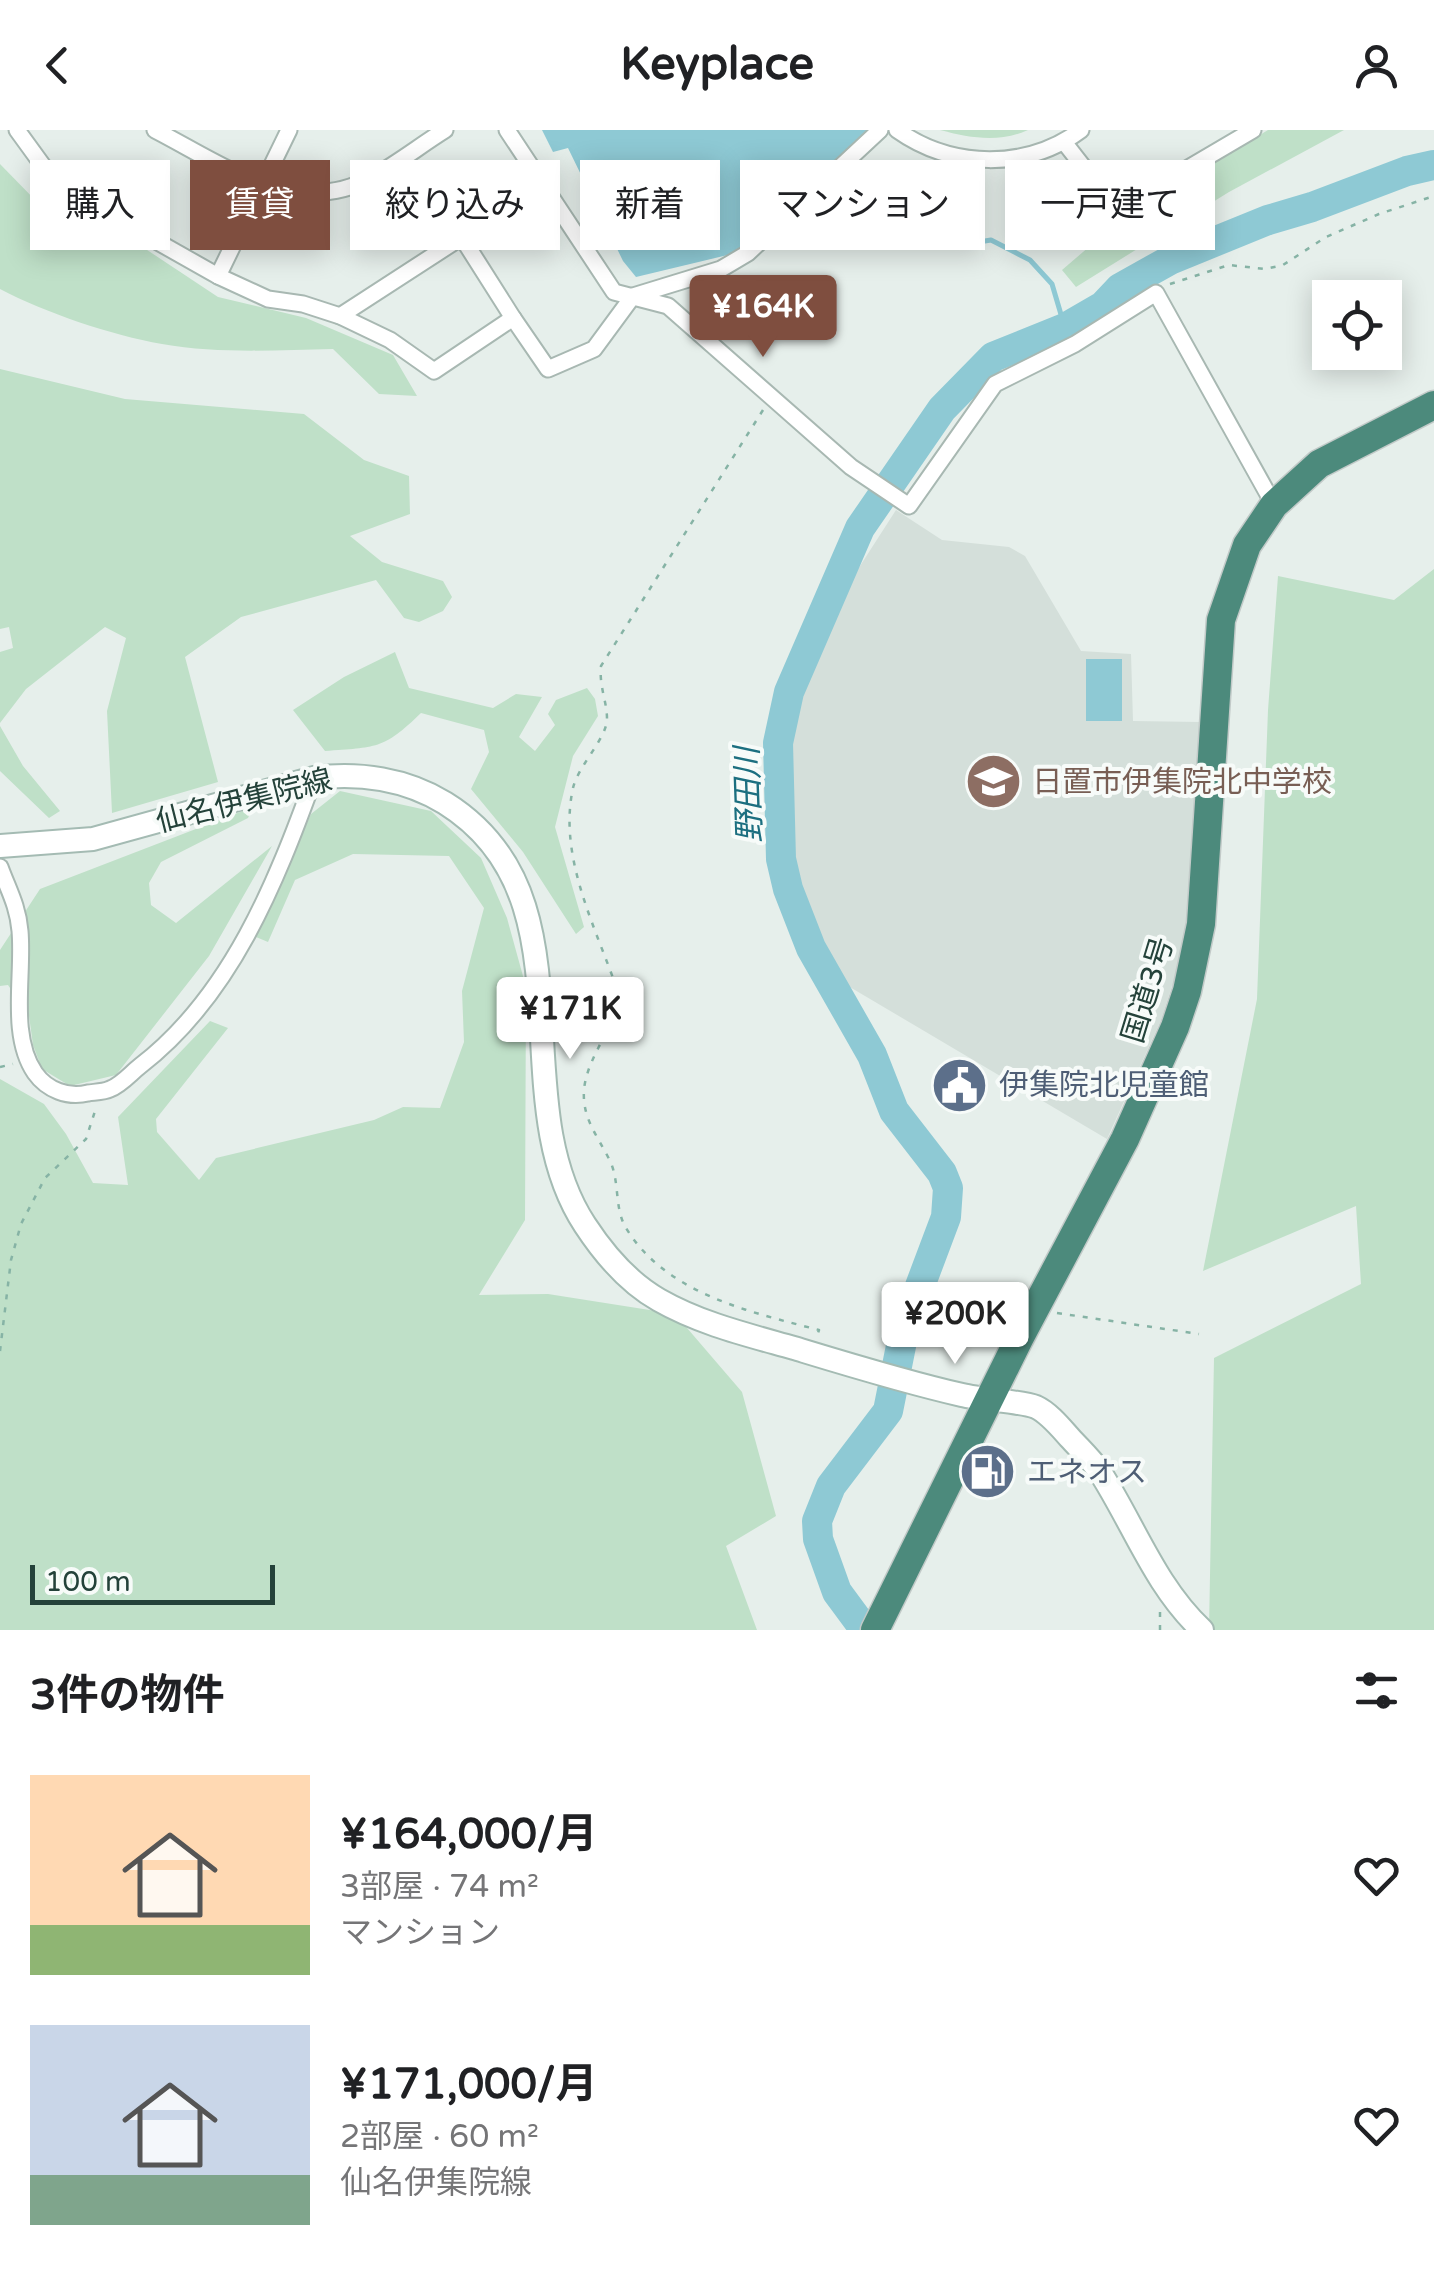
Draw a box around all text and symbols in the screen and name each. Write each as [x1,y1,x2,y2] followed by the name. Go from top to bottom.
[30,38,85,93] icon: back
[620,38,814,92] text: Keyplace
[1349,38,1404,93] icon: person
[30,160,170,250] chip: 購入
[190,160,330,250] chip: 賃貸
[350,160,560,250] chip: 絞り込み
[580,160,720,250] chip: 新着
[740,160,985,250] chip: マンション
[1005,160,1215,250] chip: 一戸建て
[693,275,833,360] pin: ¥164K
[1312,280,1402,370] map controls
[1312,280,1402,370] button: locate
[712,288,814,326] text: ¥164K
[728,743,770,844] water label: 野田川
[963,752,1023,812] school or university icon: 日置市伊集院北中学校
[152,761,336,841] street label: 仙名伊集院線
[1032,764,1332,801] place label: 日置市伊集院北中学校
[1114,933,1182,1047] street label: 国道3号
[500,977,640,1062] pin: ¥171K
[519,990,621,1028] text: ¥171K
[930,1055,990,1115] public building icon: 伊集院北児童館
[999,1067,1209,1104] place label: 伊集院北児童館
[885,1282,1025,1367] pin: ¥200K
[904,1295,1006,1333] text: ¥200K
[958,1442,1018,1502] fuel station icon: エネオス
[1027,1454,1147,1491] place label: エネオス
[30,1560,275,1604] scale bar
[45,1565,131,1599] text: 100 m
[1349,1663,1404,1718] icon: filters
[30,1670,224,1721] text: 3件の物件
[340,1809,597,1860] text: ¥164,000/月
[110,1815,230,1935] icon: home
[1349,1848,1404,1903] icon: heart
[340,1868,539,1906] text: 3部屋 · 74 m²
[340,1914,500,1952] text: マンション
[340,2059,597,2110] text: ¥171,000/月
[110,2065,230,2185] icon: home
[1349,2098,1404,2153] icon: heart
[340,2118,539,2156] text: 2部屋 · 60 m²
[340,2164,532,2202] text: 仙名伊集院線

